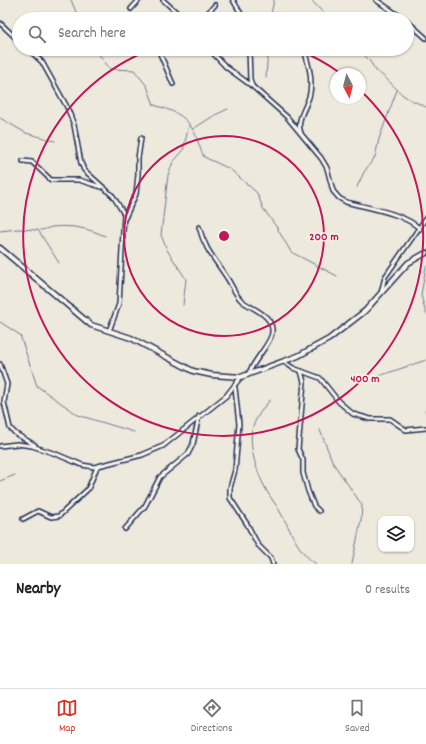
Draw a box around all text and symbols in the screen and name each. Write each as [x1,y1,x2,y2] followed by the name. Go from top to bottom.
[12,12,414,56] search box
[26,23,48,45] icon: search
[58,23,126,45] text: Search here
[330,68,366,104] north arrow
[217,229,231,243] centre of rings
[309,229,339,246] text: 200 m
[350,371,380,388] text: 400 m
[378,516,414,552] map controls
[378,516,414,552] button: layers
[16,578,60,602] text: Nearby
[365,581,410,600] text: 0 results
[56,697,78,737] tab: Map
[191,697,233,737] tab: Directions
[345,697,370,737] tab: Saved

